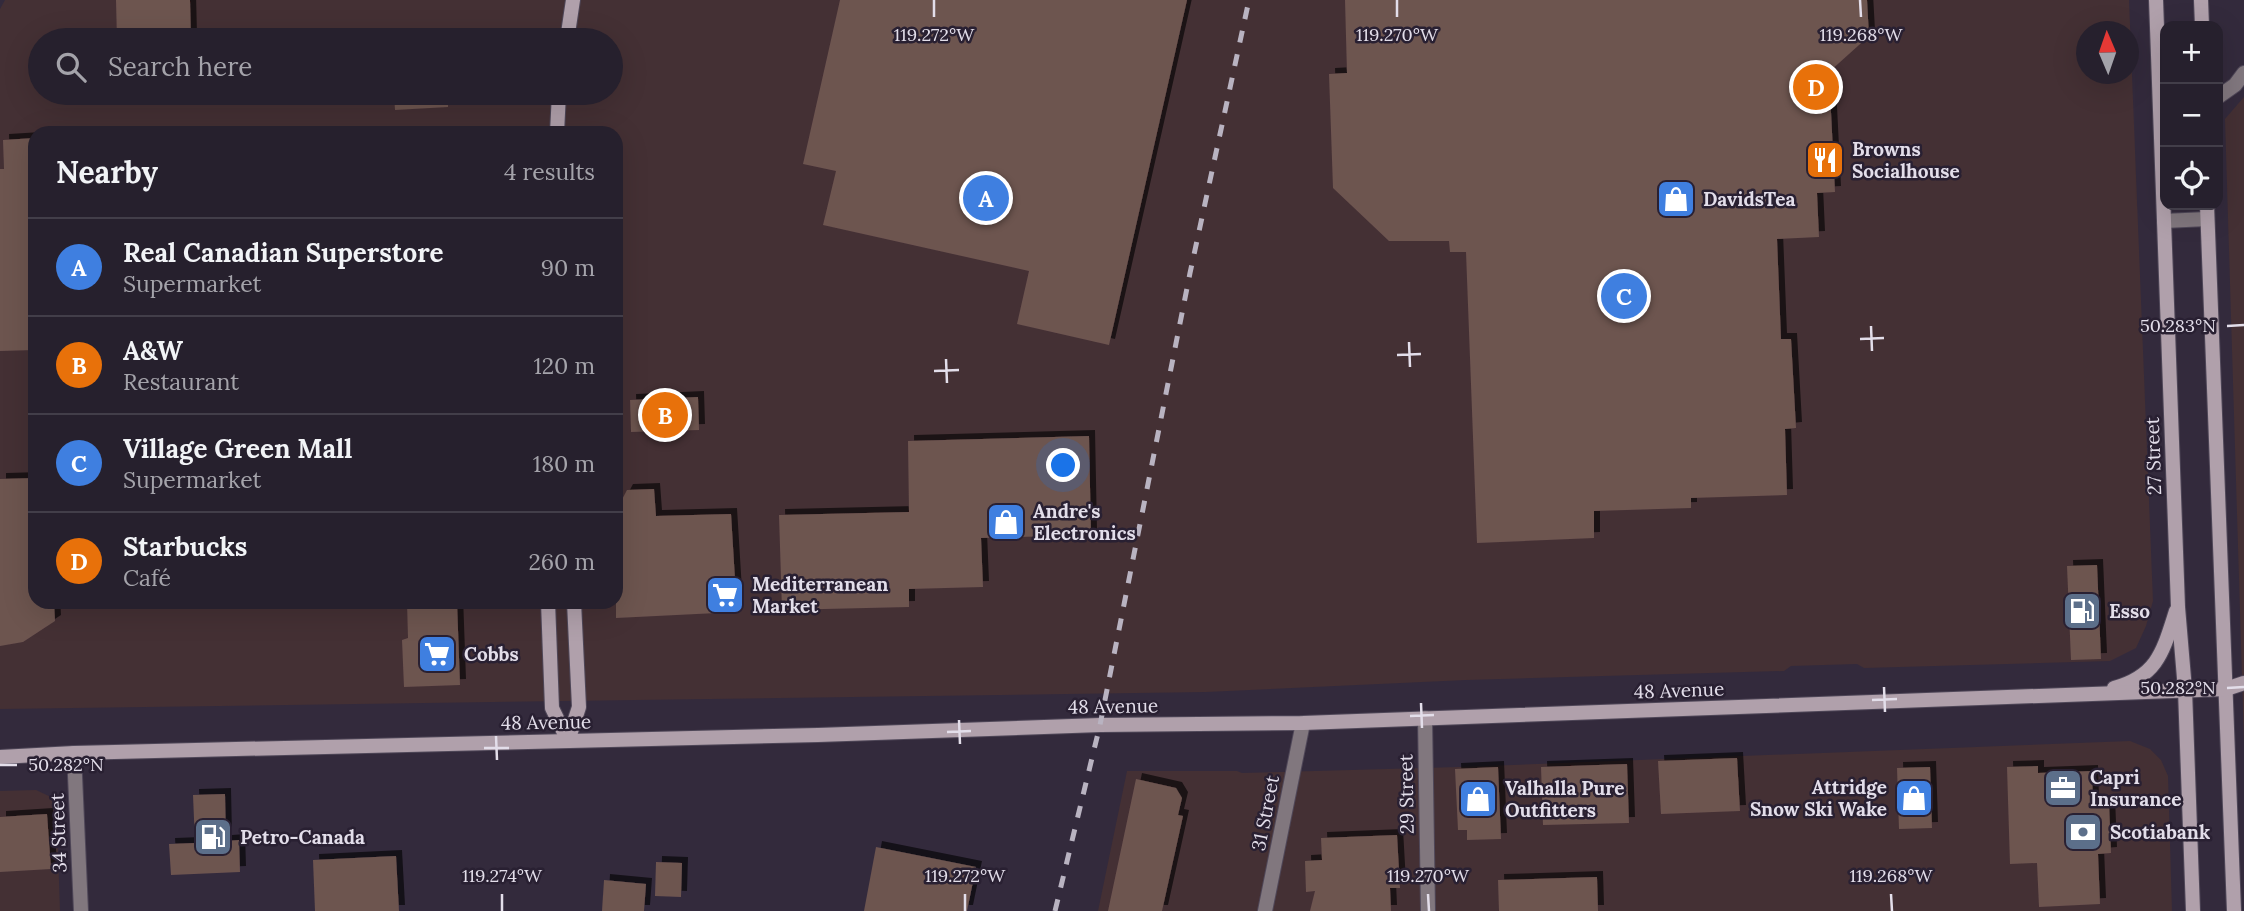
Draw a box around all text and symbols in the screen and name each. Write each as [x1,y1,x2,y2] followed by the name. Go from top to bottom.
[2076,21,2139,84] north arrow
[2160,21,2223,210] map controls
[2160,21,2223,84] button: +
[894,23,975,46] text: 119.272°W
[1356,23,1439,46] text: 119.270°W
[1819,23,1904,46] text: 119.268°W
[28,28,623,105] search box
[52,48,90,86] icon: search
[108,50,252,83] text: Search here
[1793,61,1839,113] pin: D
[2160,84,2223,147] button: −
[1852,137,1960,183] place label: Browns Socialhouse
[1804,139,1846,181] restaurant icon: Browns Socialhouse
[2160,147,2223,210] button: locate
[56,153,158,191] text: Nearby
[504,157,595,186] text: 4 results
[963,172,1009,224] pin: A
[1655,178,1697,220] shop icon: DavidsTea
[1703,187,1795,211] place label: DavidsTea
[123,236,444,269] text: Real Canadian Superstore
[71,253,87,282] text: A
[541,253,595,282] text: 90 m
[123,269,261,298] text: Supermarket
[1601,270,1647,322] pin: C
[2140,314,2216,337] text: 50.283°N
[123,334,183,367] text: A&W
[71,351,87,380] text: B
[533,351,595,380] text: 120 m
[123,367,239,396] text: Restaurant
[642,389,688,441] pin: B
[2140,416,2166,495] street label: 27 Street
[123,432,352,465] text: Village Green Mall
[1046,448,1080,482] your location
[71,449,87,478] text: C
[533,449,595,478] text: 180 m
[123,465,261,494] text: Supermarket
[1033,499,1136,545] place label: Andre's Electronics
[985,501,1027,543] shop icon: Andre's Electronics
[123,530,247,563] text: Starbucks
[70,547,88,576] text: D
[528,547,595,576] text: 260 m
[123,563,171,592] text: Café
[752,572,888,618] place label: Mediterranean Market
[704,574,746,616] supermarket icon: Mediterranean Market
[2061,590,2103,632] fuel station icon: Esso
[2109,599,2150,623] place label: Esso
[416,633,458,675] supermarket icon: Cobbs
[464,642,519,666] place label: Cobbs
[1633,676,1725,704] street label: 48 Avenue
[2140,676,2216,699] text: 50.282°N
[1068,693,1158,719] street label: 48 Avenue
[501,709,591,735] street label: 48 Avenue
[28,753,104,776] text: 50.282°N
[1393,753,1419,834] street label: 29 Street
[2090,765,2181,811] place label: Capri Insurance
[2042,767,2084,809] office icon: Capri Insurance
[1246,773,1284,853] street label: 31 Street
[1750,775,1887,821] place label: Attridge Snow Ski Wake
[1505,776,1624,822] place label: Valhalla Pure Outfitters
[1893,777,1935,819] shop icon: Attridge Snow Ski Wake
[1457,778,1499,820] shop icon: Valhalla Pure Outfitters
[45,792,71,873] street label: 34 Street
[2062,811,2104,853] bank icon: Scotiabank
[192,816,234,858] fuel station icon: Petro-Canada
[2110,820,2210,844] place label: Scotiabank
[240,825,365,849] place label: Petro-Canada
[462,864,543,887] text: 119.274°W
[925,864,1006,887] text: 119.272°W
[1387,864,1470,887] text: 119.270°W
[1849,864,1934,887] text: 119.268°W

